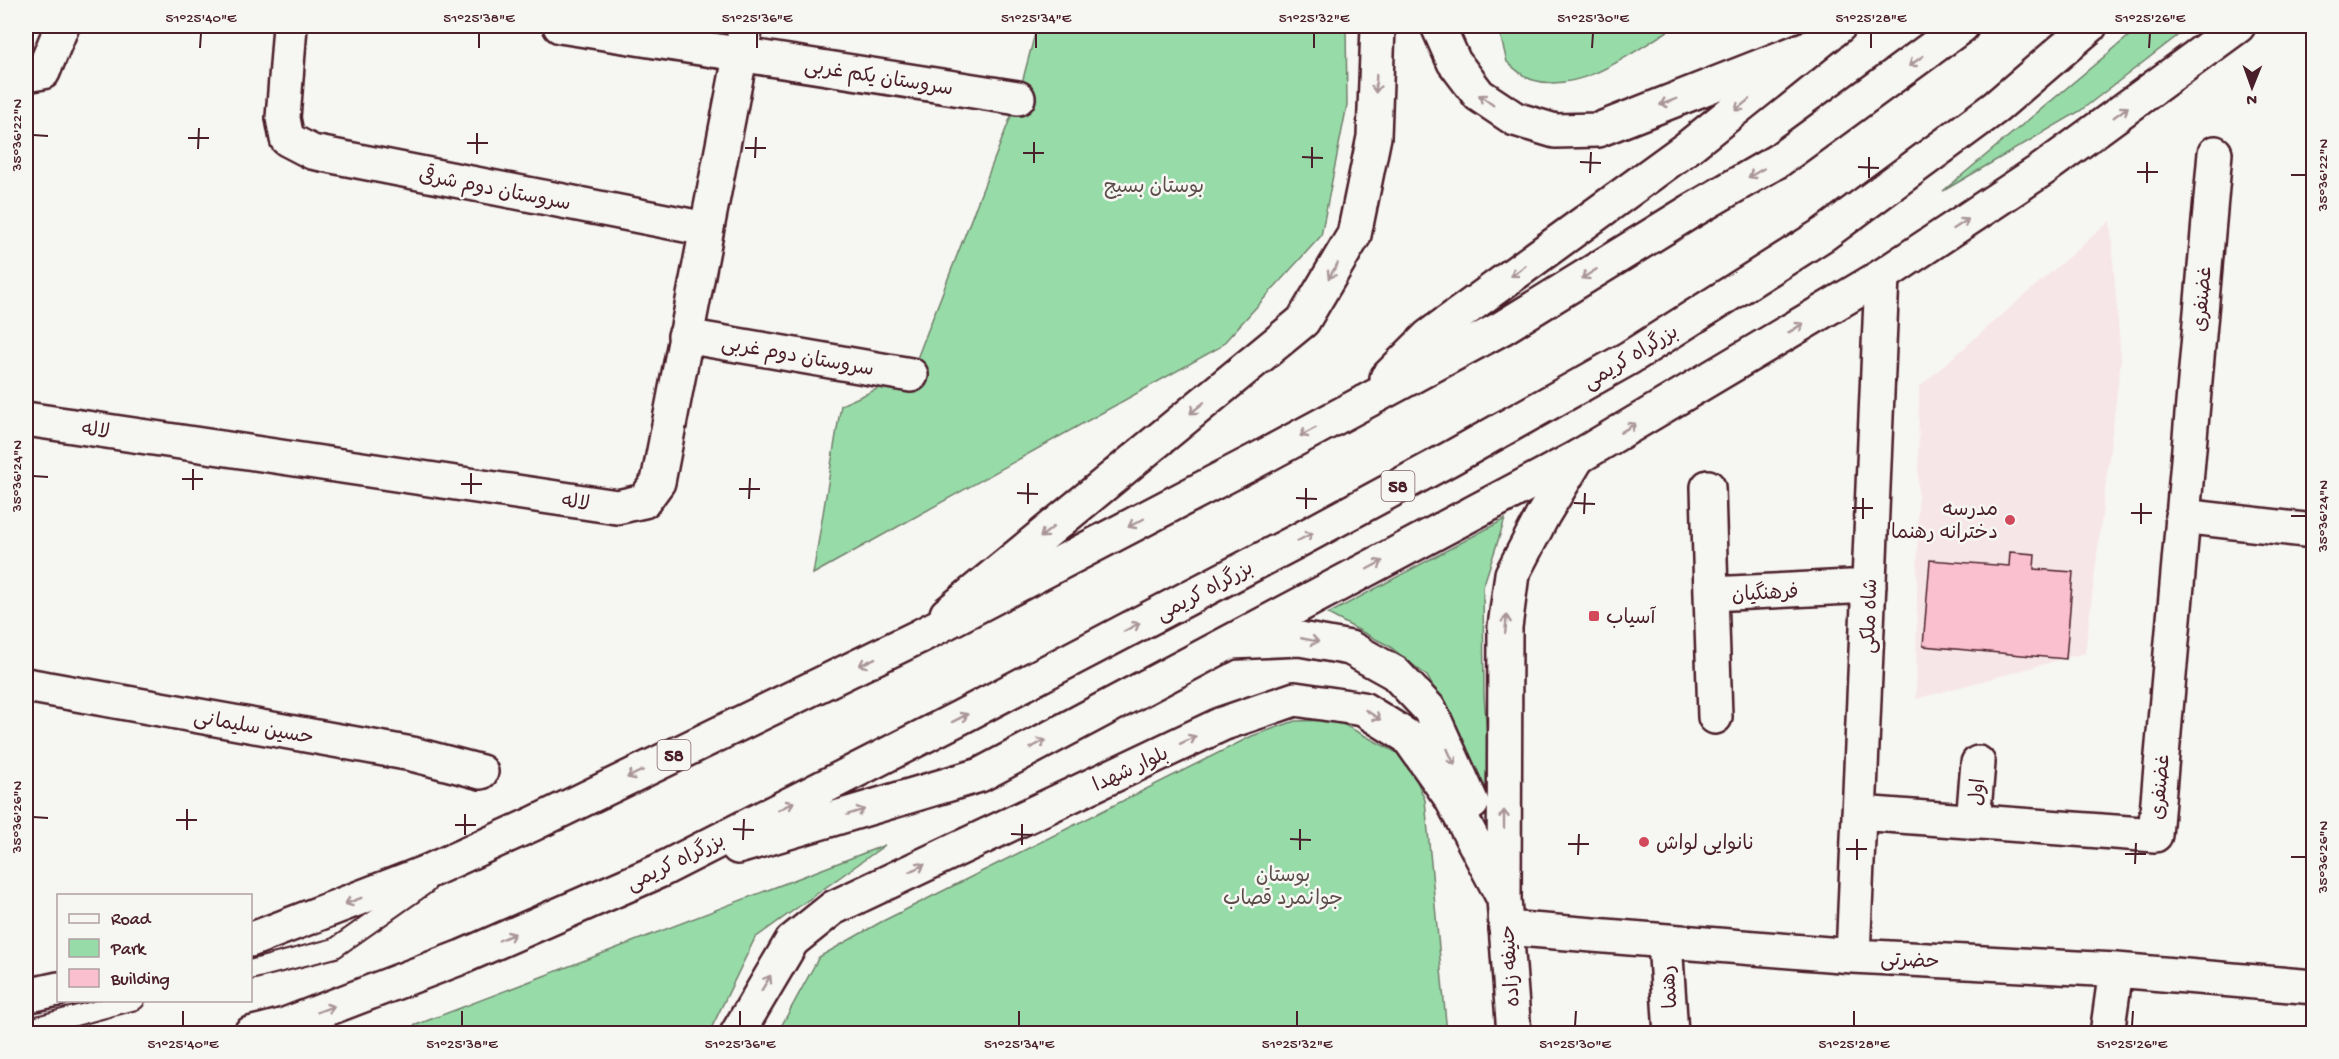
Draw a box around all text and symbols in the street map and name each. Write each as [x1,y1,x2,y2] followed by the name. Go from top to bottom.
[166,10,237,28] text: 51°25'40"E
[443,10,515,28] text: 51°25'38"E
[722,10,793,28] text: 51°25'36"E
[1001,10,1072,28] text: 51°25'34"E
[1279,10,1350,28] text: 51°25'32"E
[1557,10,1629,28] text: 51°25'30"E
[1836,10,1907,28] text: 51°25'28"E
[2115,10,2186,28] text: 51°25'26"E
[803,55,955,103] street label: سروستان یکم غربی
[1908,55,1924,67] one-way arrow
[2222,57,2282,117] north arrow
[1371,73,1382,93] one-way arrow
[2246,89,2257,108] text: N
[1479,93,1495,106] one-way arrow
[1659,97,1678,108] one-way arrow
[9,99,27,172] text: 35°36'22"N
[1734,99,1750,112] one-way arrow
[2112,106,2128,119] one-way arrow
[2315,139,2333,212] text: 35°36'22"N
[416,161,573,218] street label: سروستان دوم شرقی
[1748,167,1765,179] one-way arrow
[1104,176,1204,200] park label: بوستان بسیج
[1952,218,1968,230] one-way arrow
[1326,262,1338,279] one-way arrow
[1510,265,1526,277] one-way arrow
[2190,266,2219,333] street label: غضنفری
[1581,268,1598,280] one-way arrow
[1579,319,1683,396] street label: بزرگراه کریمی
[1787,322,1804,334] one-way arrow
[719,333,876,384] street label: سروستان دوم غربی
[1190,402,1206,415] one-way arrow
[80,418,111,446] street label: لاله
[1619,421,1636,433] one-way arrow
[1300,426,1317,438] one-way arrow
[9,440,27,513] text: 35°36'24"N
[1382,471,1414,501] road number: 58
[2315,480,2333,553] text: 35°36'24"N
[560,490,591,518] street label: لاله
[1891,500,1998,546] place label: مدرسه دخترانه رهنما
[2003,513,2017,527] marker: مدرسه دخترانه رهنما
[1127,518,1145,529] one-way arrow
[1040,525,1055,539] one-way arrow
[1296,531,1313,543] one-way arrow
[1152,555,1258,628] street label: بزرگراه کریمی
[1366,559,1383,571] one-way arrow
[1858,578,1884,654] street label: شاه ملکی
[1731,579,1799,609] street label: فرهنگیان
[1606,605,1657,631] place label: آسیاب
[1587,609,1601,623] marker: آسیاب
[1501,615,1512,635] one-way arrow
[1123,621,1141,632] one-way arrow
[1300,635,1319,646] one-way arrow
[858,656,876,668] one-way arrow
[192,707,315,751] street label: حسین سلیمانی
[1364,709,1381,721] one-way arrow
[950,711,968,723] one-way arrow
[1179,734,1197,746] one-way arrow
[1028,738,1046,749] one-way arrow
[658,740,690,770] road number: 58
[1090,743,1173,799] street label: بلوار شهدا
[1446,748,1458,766] one-way arrow
[2148,754,2177,821] street label: غضنفری
[626,769,644,781] one-way arrow
[1966,777,1992,807] street label: اول
[9,780,27,854] text: 35°36'26"N
[776,800,794,811] one-way arrow
[846,806,865,817] one-way arrow
[1498,810,1510,830] one-way arrow
[2315,820,2333,894] text: 35°36'26"N
[622,828,729,898] street label: بزرگراه کریمی
[1656,833,1755,857] place label: نانوایی لواش
[1637,835,1651,849] marker: نانوایی لواش
[908,862,926,874] one-way arrow
[1223,865,1343,912] park label: بوستان جوانمرد قصاب
[57,894,252,1002] legend
[344,896,363,907] one-way arrow
[111,910,152,931] text: Road
[1497,924,1527,1008] street label: حنیفه زاده
[498,931,516,942] one-way arrow
[110,940,147,961] text: Park
[1880,949,1940,976] street label: حضرتی
[1658,964,1684,1009] street label: رهنما
[110,970,170,991] text: Building
[761,975,773,992] one-way arrow
[316,1003,335,1014] one-way arrow
[148,1036,219,1054] text: 51°25'40"E
[426,1036,498,1054] text: 51°25'38"E
[705,1036,776,1054] text: 51°25'36"E
[984,1036,1055,1054] text: 51°25'34"E
[1262,1036,1333,1054] text: 51°25'32"E
[1539,1036,1611,1054] text: 51°25'30"E
[1819,1036,1890,1054] text: 51°25'28"E
[2097,1036,2168,1054] text: 51°25'26"E

